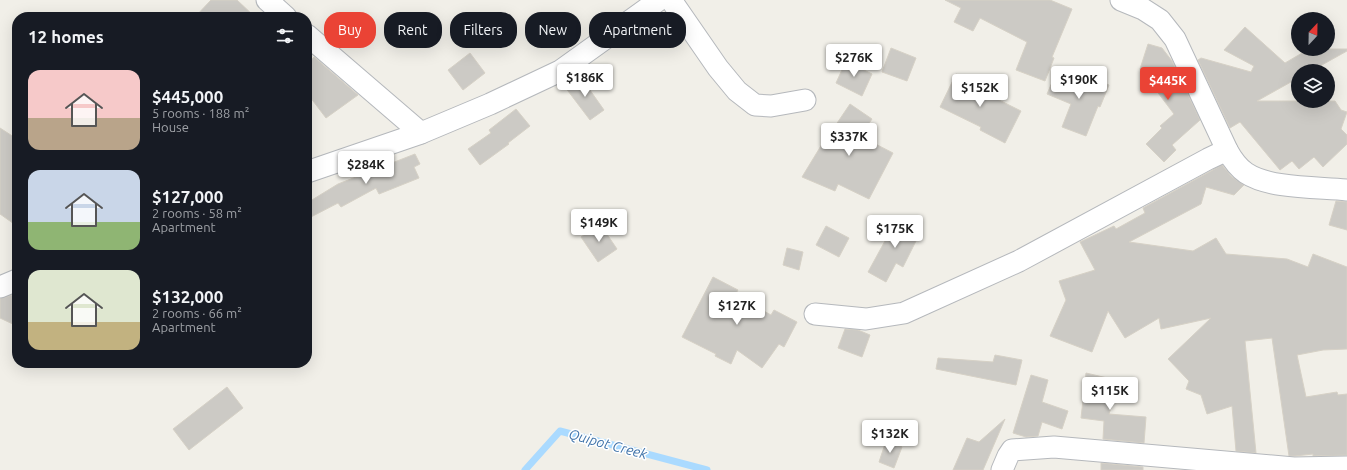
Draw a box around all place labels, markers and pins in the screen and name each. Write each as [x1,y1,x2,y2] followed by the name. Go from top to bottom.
[826,44,882,78] pin: $276K
[557,64,613,98] pin: $186K
[1051,66,1107,100] pin: $190K
[1140,67,1196,101] pin: $445K
[952,74,1008,108] pin: $152K
[821,123,877,157] pin: $337K
[338,151,394,185] pin: $284K
[571,209,627,243] pin: $149K
[867,215,923,249] pin: $175K
[709,292,765,326] pin: $127K
[1082,377,1138,411] pin: $115K
[862,420,918,454] pin: $132K

